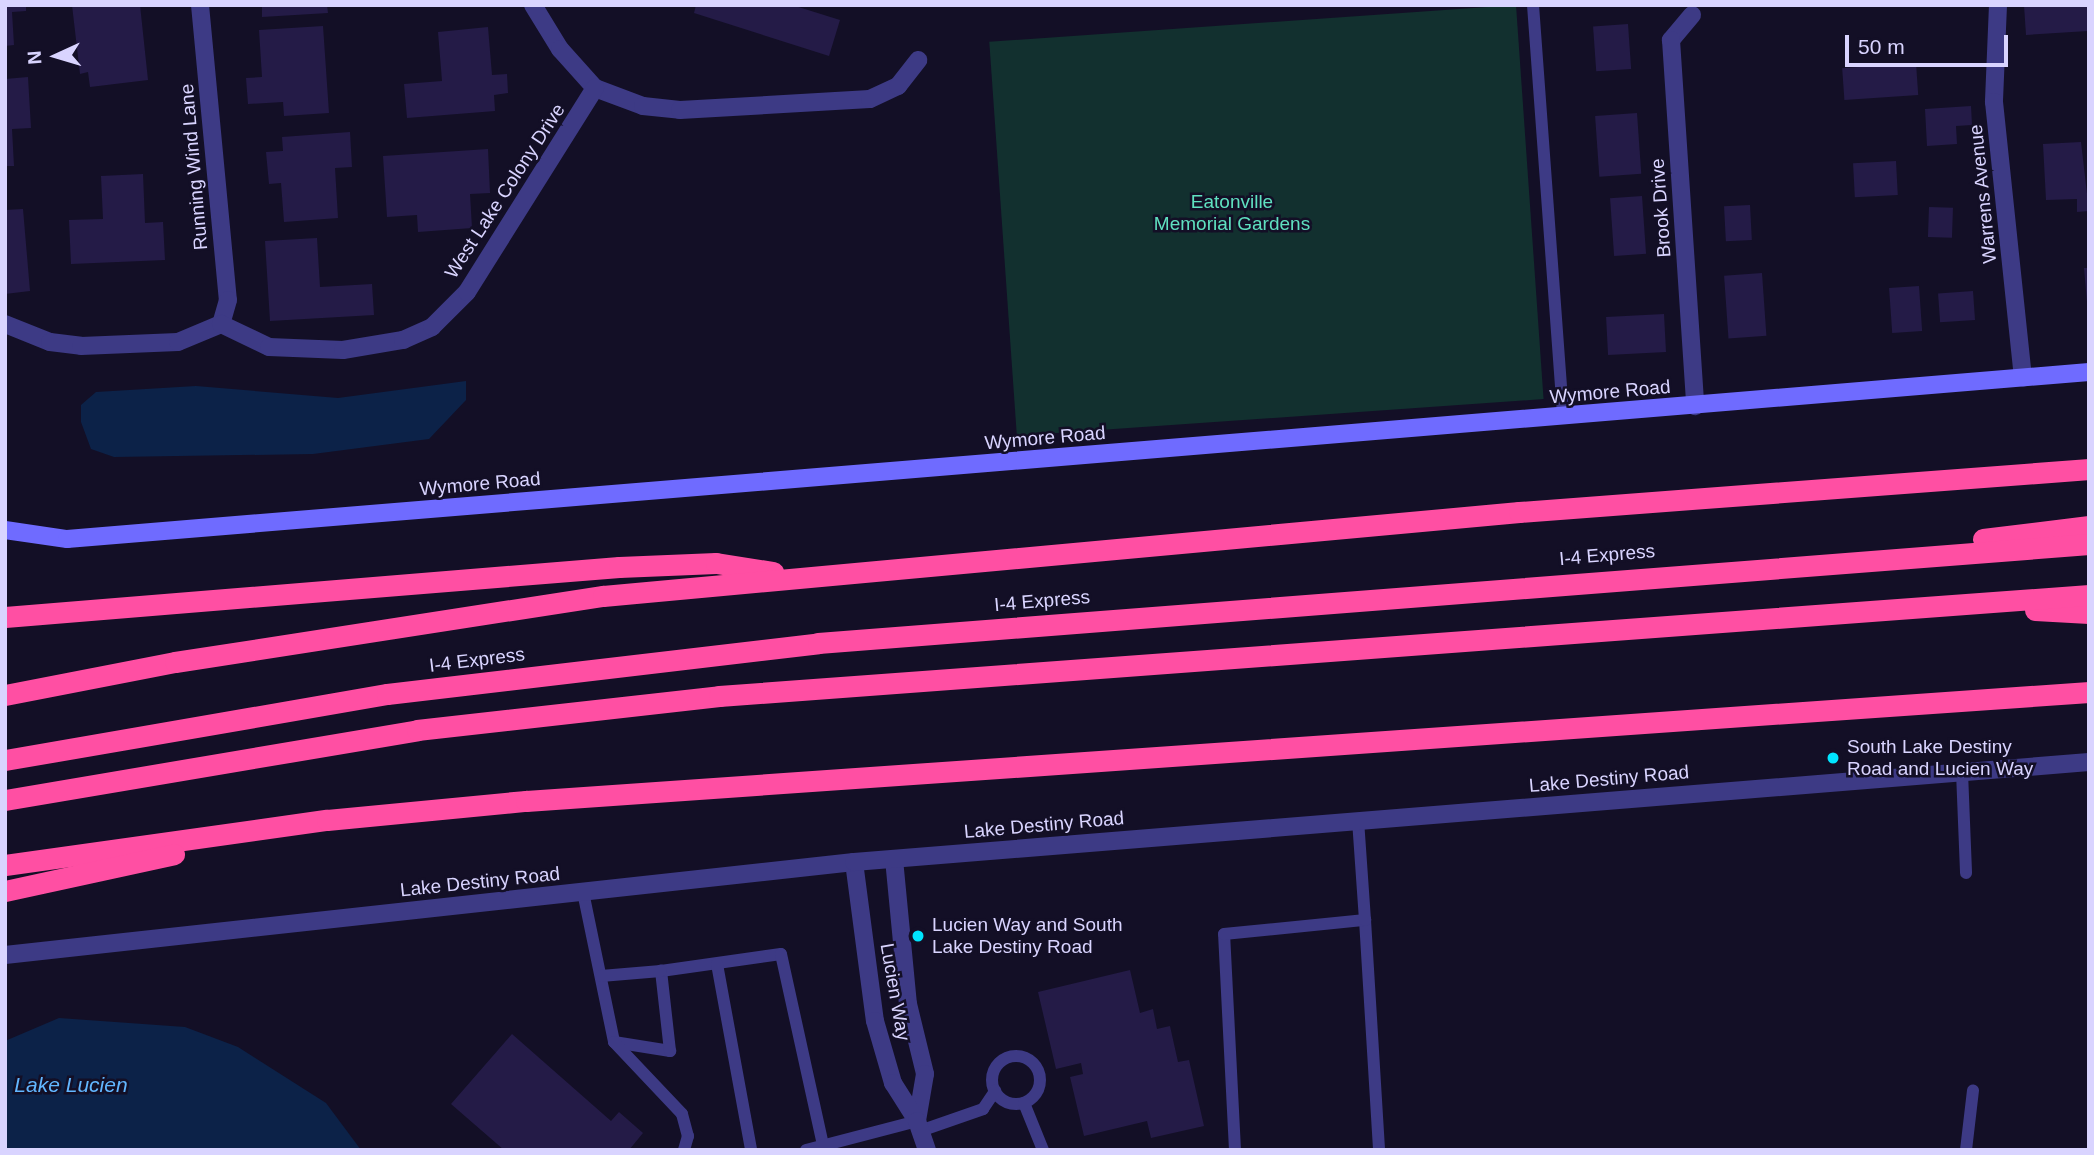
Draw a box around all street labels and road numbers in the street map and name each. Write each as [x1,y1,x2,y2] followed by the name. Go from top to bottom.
[175,83,213,251] street label: Running Wind Lane
[440,99,570,283] street label: West Lake Colony Drive
[1964,123,2002,265] street label: Warrens Avenue
[1646,158,1676,258] street label: Brook Drive
[1549,375,1671,409] street label: Wymore Road
[984,421,1106,455] street label: Wymore Road
[419,467,541,501] street label: Wymore Road
[1558,539,1656,571] street label: I-4 Express
[993,585,1091,617] street label: I-4 Express
[428,643,526,677] street label: I-4 Express
[1528,761,1690,797] street label: Lake Destiny Road
[963,807,1125,843] street label: Lake Destiny Road
[399,862,561,902] street label: Lake Destiny Road
[875,941,915,1043] street label: Lucien Way

